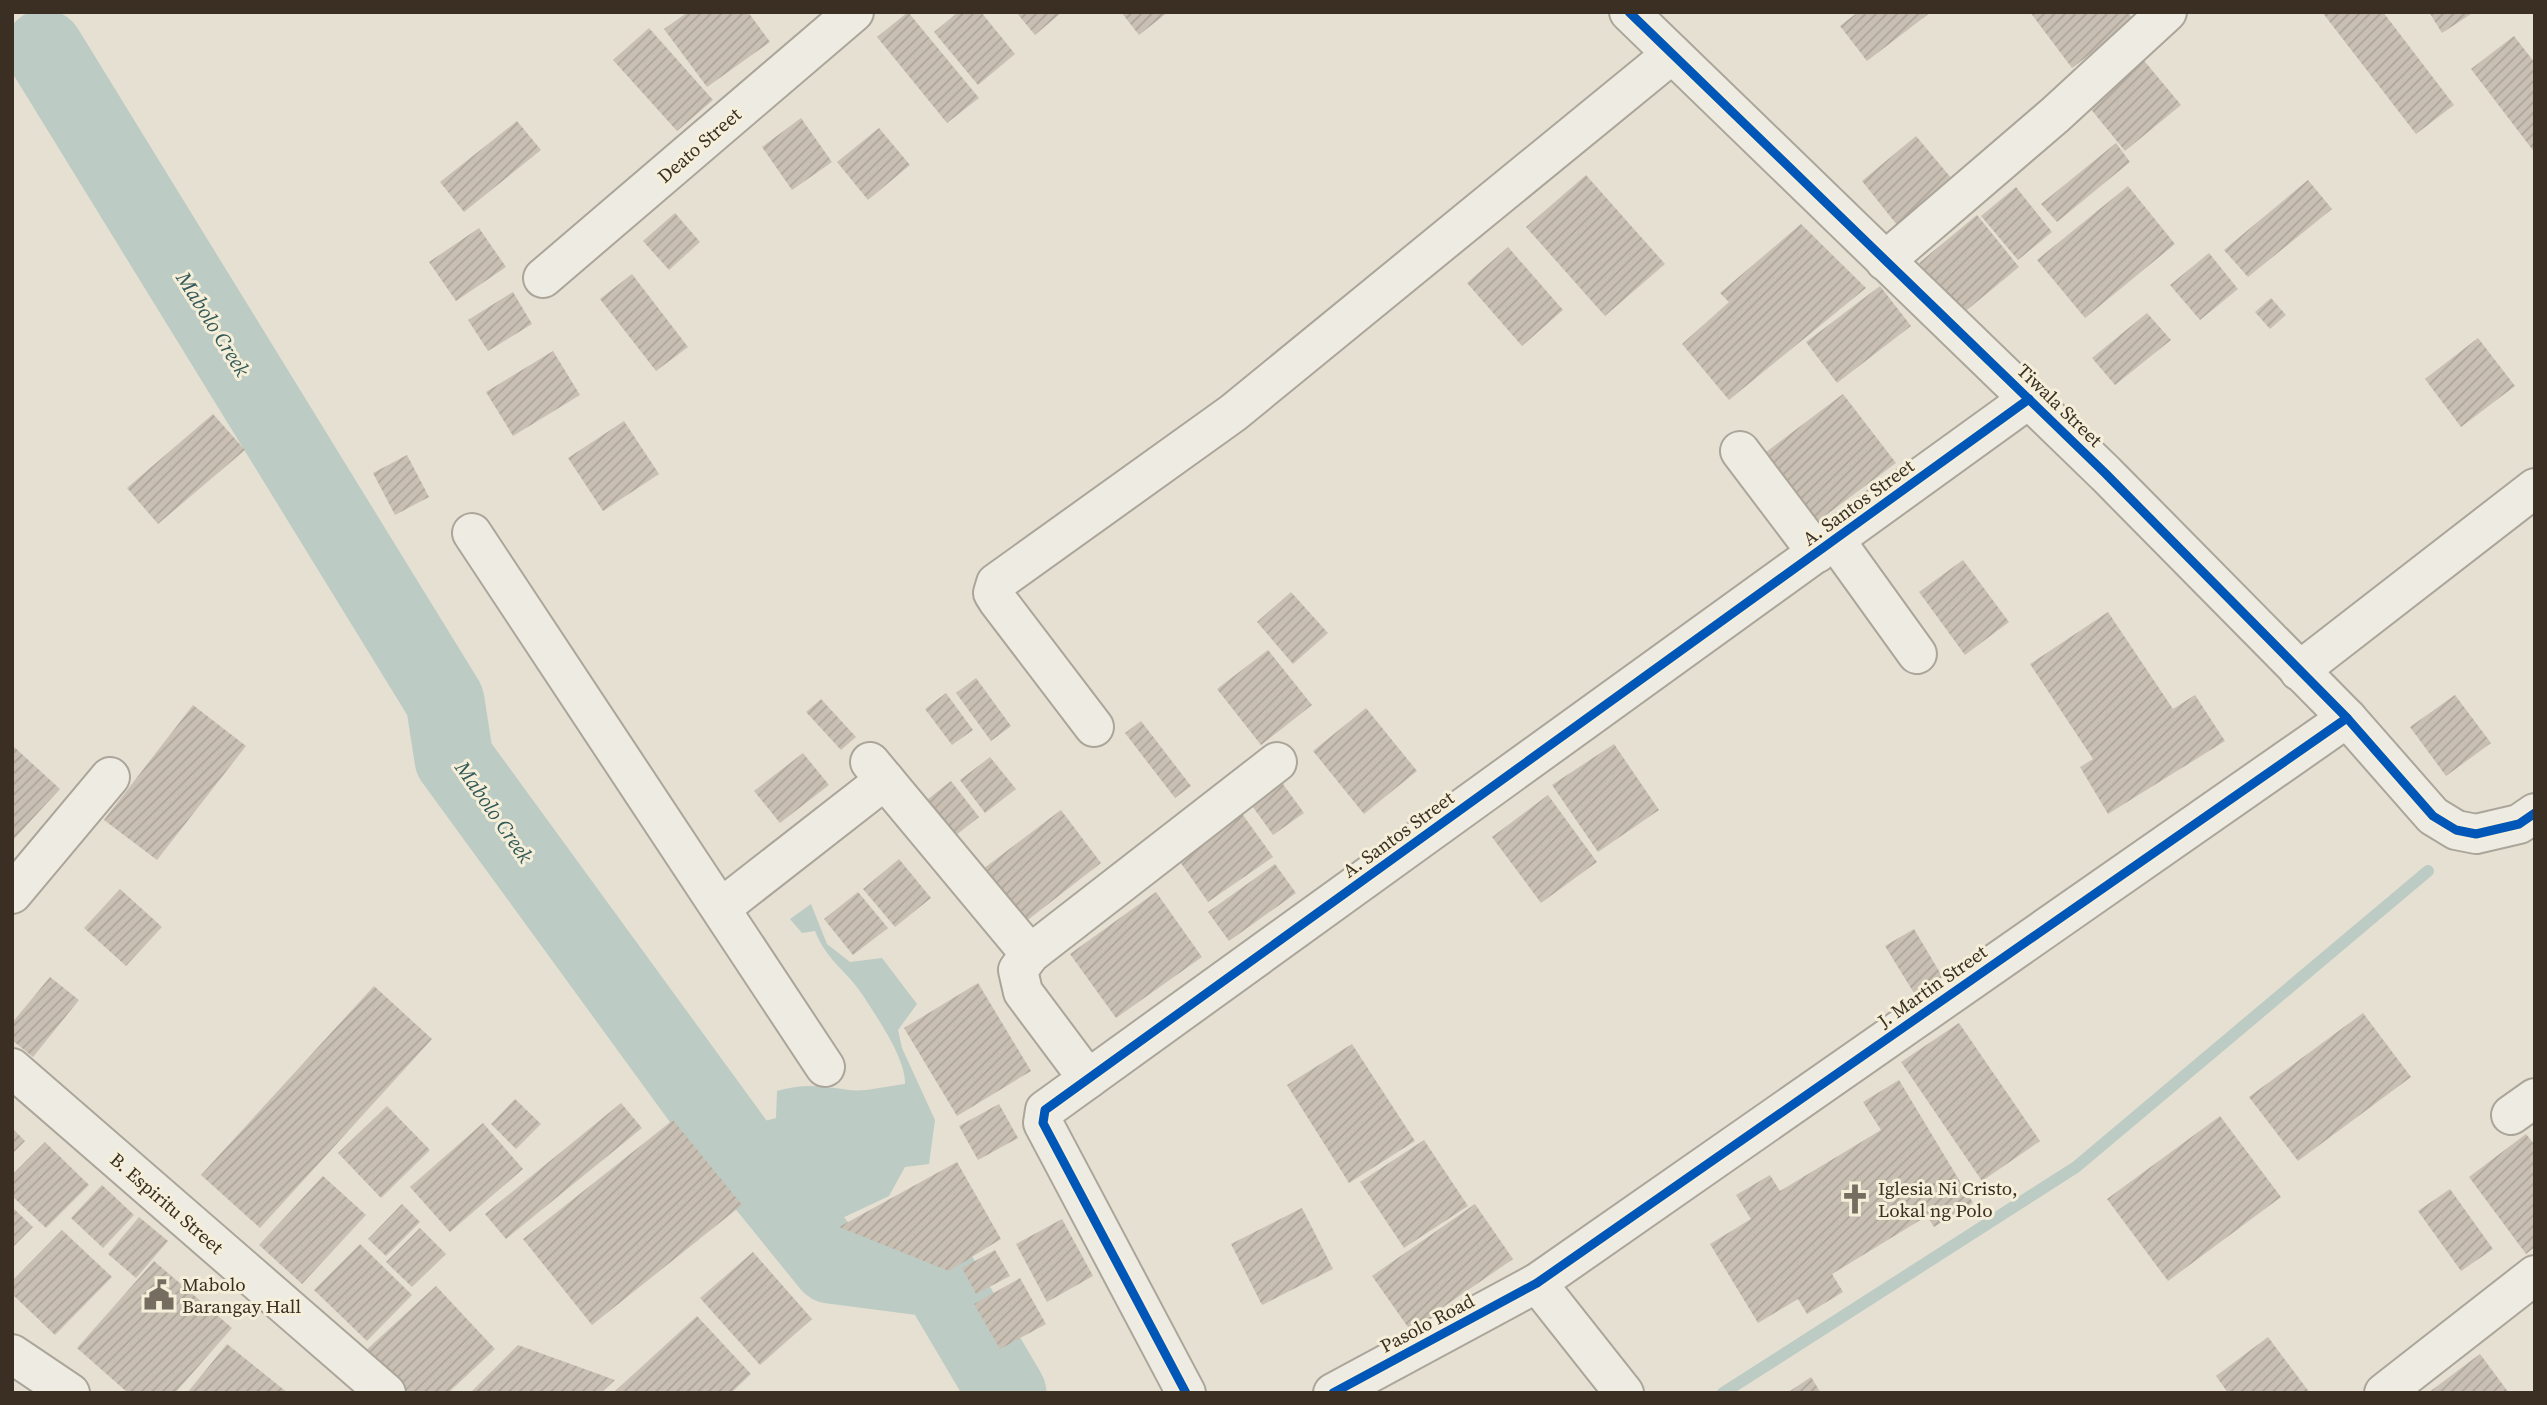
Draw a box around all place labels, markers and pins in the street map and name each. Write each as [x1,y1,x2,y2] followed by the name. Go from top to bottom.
[1878,1175,2018,1223] place label: Iglesia Ni Cristo, Lokal ng Polo
[1838,1182,1872,1216] church icon: Iglesia Ni Cristo, Lokal ng Polo
[182,1271,301,1319] place label: Mabolo Barangay Hall
[142,1278,176,1312] public building icon: Mabolo Barangay Hall

